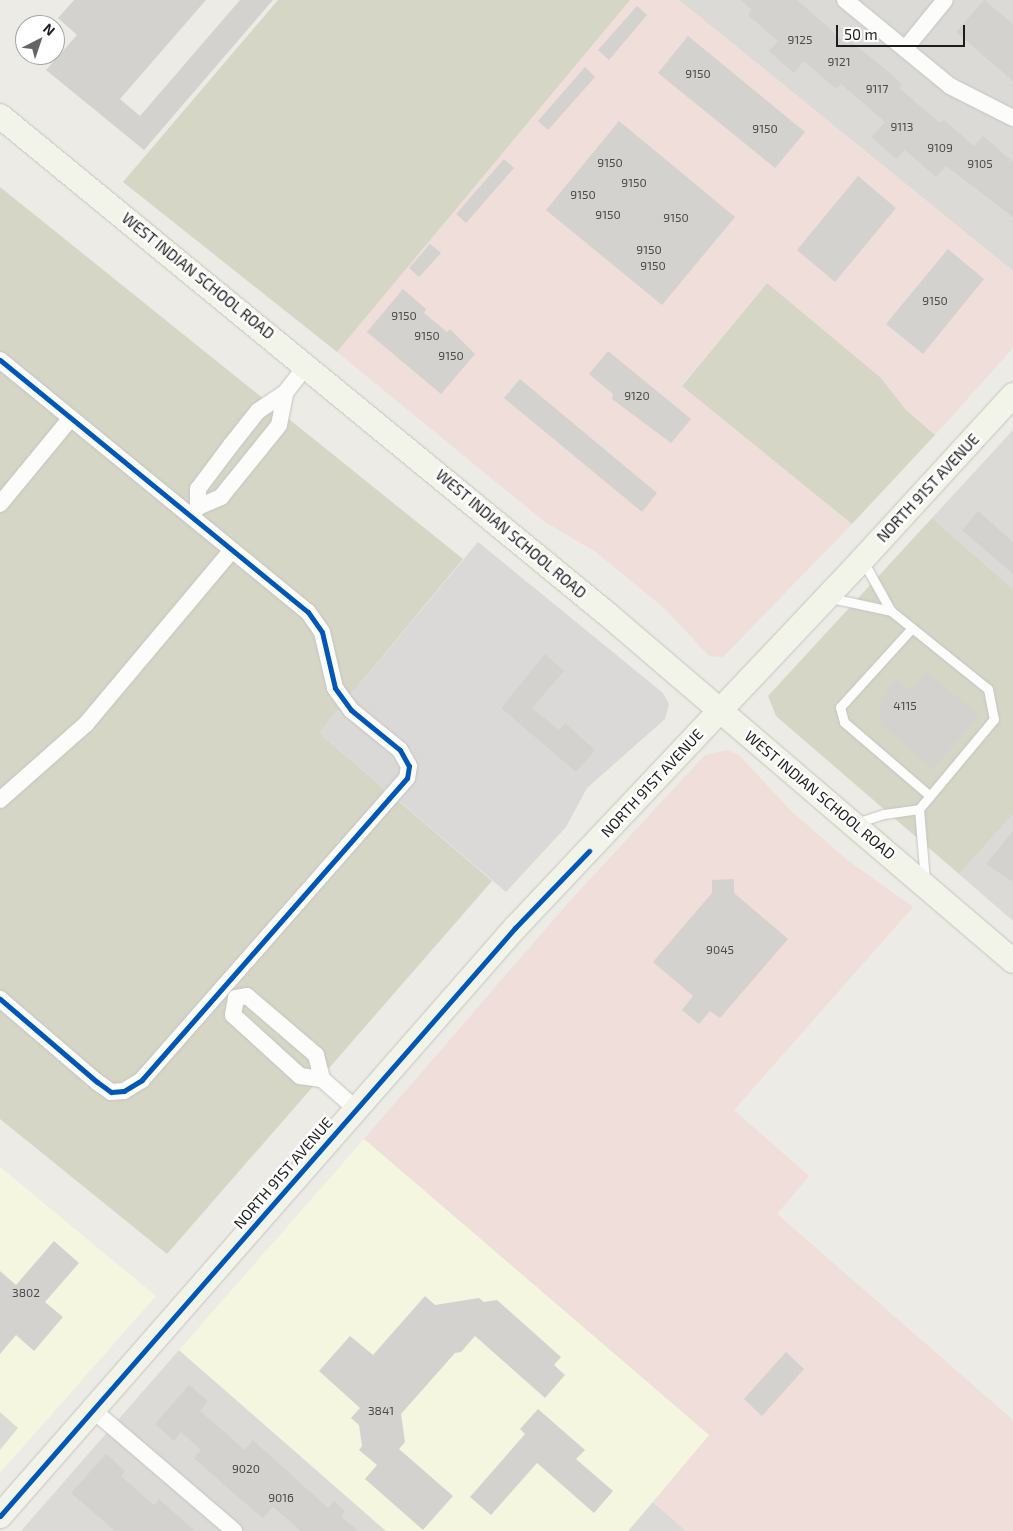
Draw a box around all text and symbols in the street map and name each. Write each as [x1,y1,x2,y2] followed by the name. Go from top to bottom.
[15,15,65,65] north arrow
[838,15,967,47] scale bar
[40,19,59,39] text: N
[844,25,878,43] text: 50 m
[788,33,812,47] house number: 9125
[827,55,851,69] house number: 9121
[685,67,711,81] house number: 9150
[866,82,888,96] house number: 9117
[890,120,914,134] house number: 9113
[752,122,778,136] house number: 9150
[927,141,953,155] house number: 9109
[597,156,623,170] house number: 9150
[967,157,993,171] house number: 9105
[621,176,647,190] house number: 9150
[570,188,596,202] house number: 9150
[595,208,621,222] house number: 9150
[118,209,278,343] street label: WEST INDIAN SCHOOL ROAD
[663,211,689,225] house number: 9150
[636,243,662,257] house number: 9150
[640,259,666,273] house number: 9150
[922,294,948,308] house number: 9150
[391,309,417,323] house number: 9150
[414,329,440,343] house number: 9150
[438,349,464,363] house number: 9150
[624,389,650,403] house number: 9120
[873,430,983,546] street label: NORTH 91ST AVENUE
[432,466,590,602] street label: WEST INDIAN SCHOOL ROAD
[893,699,917,713] house number: 4115
[597,725,707,841] street label: NORTH 91ST AVENUE
[741,727,899,863] street label: WEST INDIAN SCHOOL ROAD
[706,943,734,957] house number: 9045
[230,1113,336,1233] street label: NORTH 91ST AVENUE
[12,1286,40,1300] house number: 3802
[368,1404,394,1418] house number: 3841
[232,1462,260,1476] house number: 9020
[268,1491,294,1505] house number: 9016

